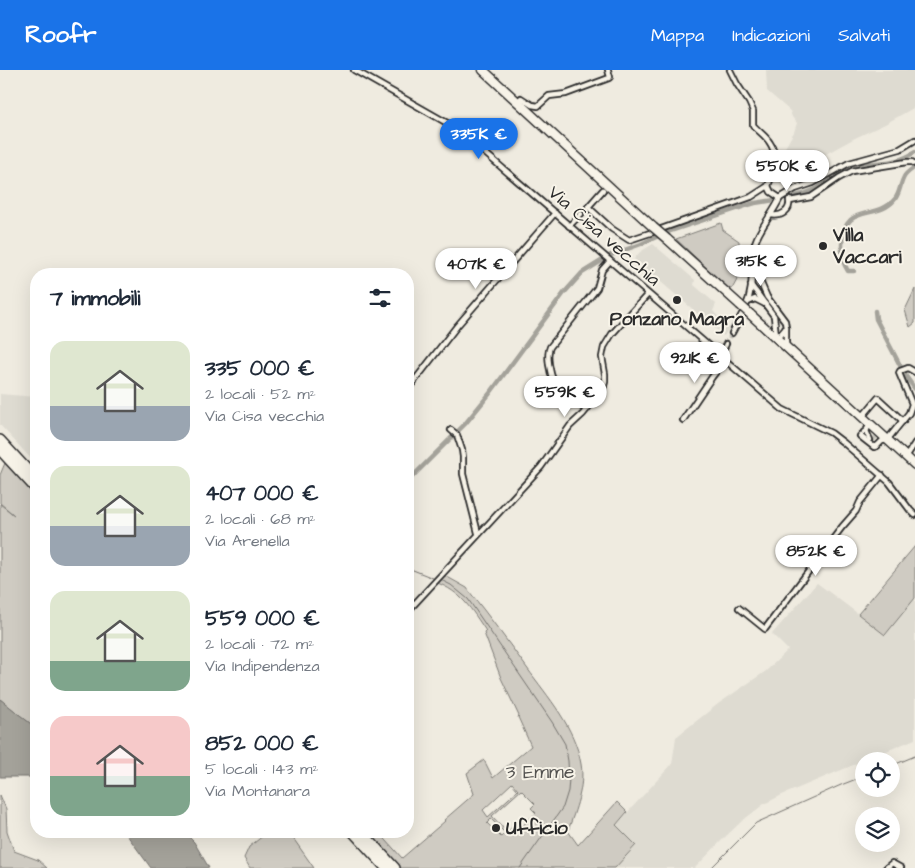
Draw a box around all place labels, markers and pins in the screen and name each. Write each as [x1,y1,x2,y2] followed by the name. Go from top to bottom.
[438,118,520,160] pin: 335K €
[746,150,828,192] pin: 550K €
[832,222,902,271] place label: Villa Vaccari
[817,240,829,252] marker: Villa Vaccari
[720,244,802,287] pin: 315K €
[435,248,517,290] pin: 407K €
[671,294,683,306] marker: Ponzano Magra
[610,306,745,334] place label: Ponzano Magra
[654,342,736,384] pin: 921K €
[524,376,606,418] pin: 559K €
[775,534,857,577] pin: 852K €
[506,815,568,842] place label: Ufficio
[490,822,502,834] marker: Ufficio

